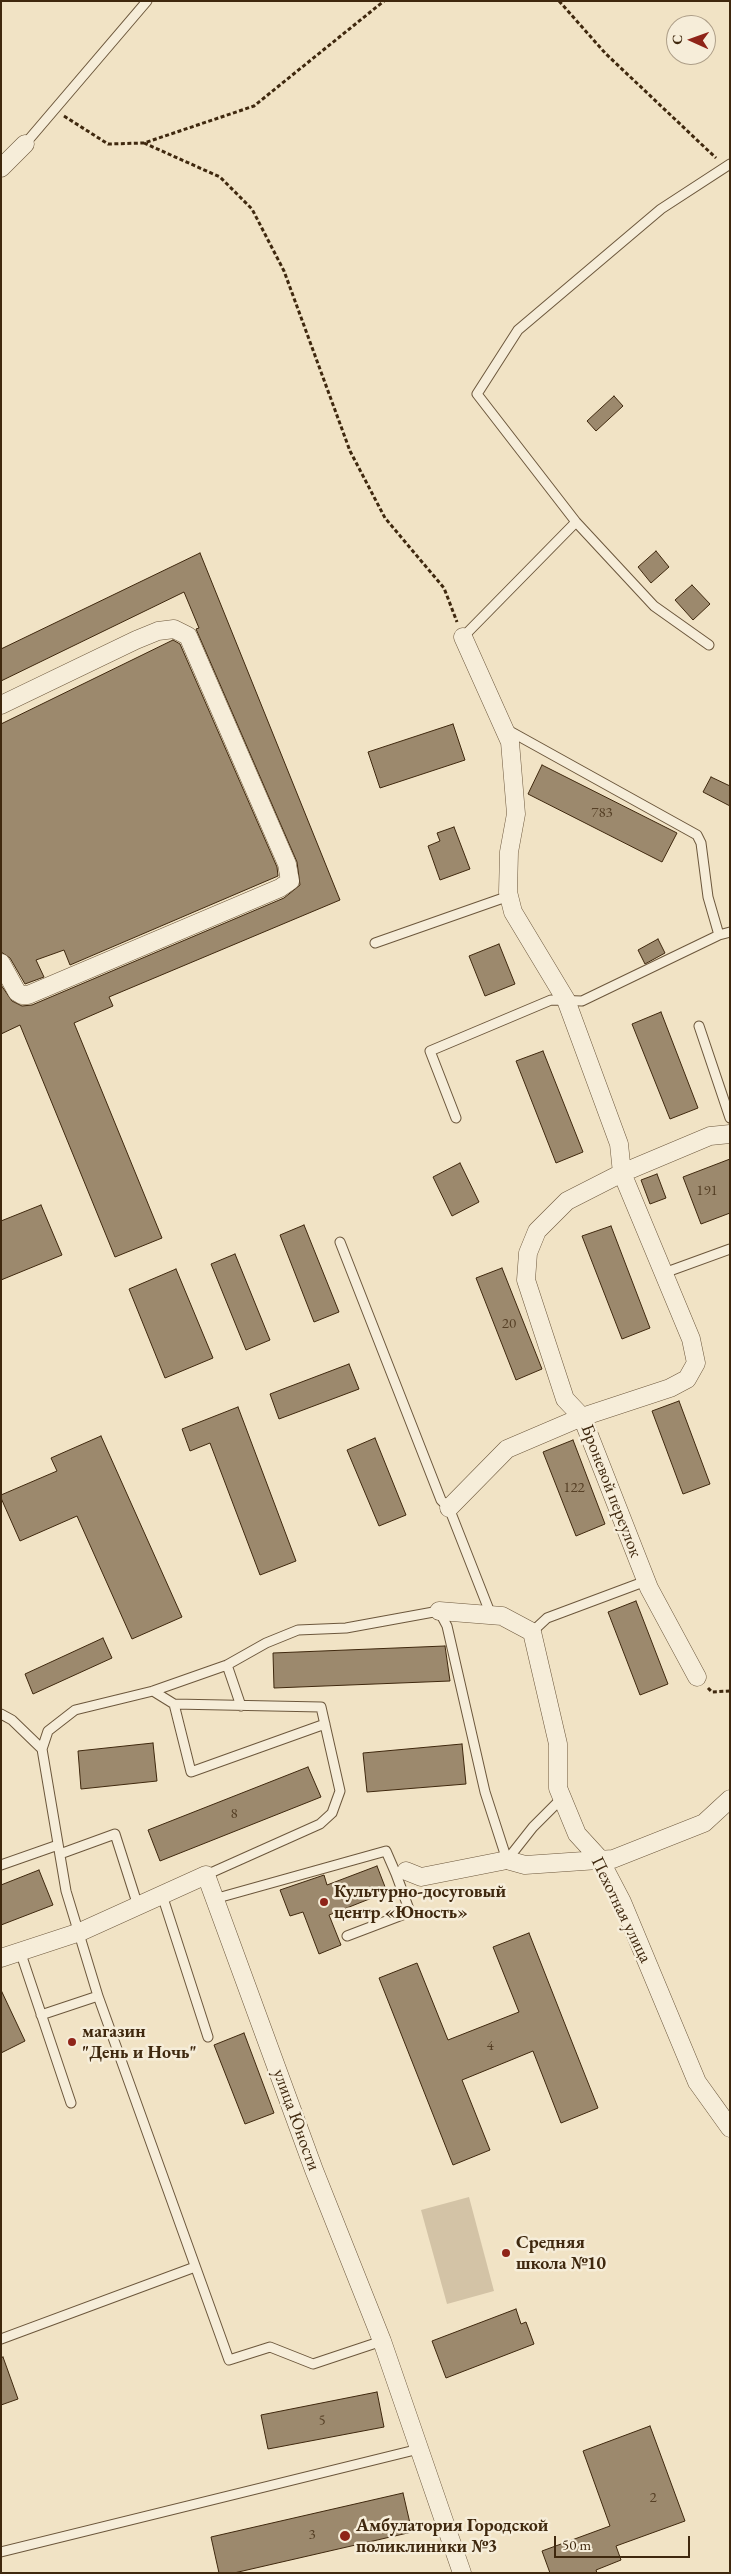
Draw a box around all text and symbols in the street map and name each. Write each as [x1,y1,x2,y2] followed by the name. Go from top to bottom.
[666,15,716,65] north arrow
[668,34,686,45] text: С
[591,804,613,822] house number: 783
[696,1182,718,1200] house number: 191
[502,1315,516,1333] house number: 20
[576,1421,646,1561] street label: Броневой переулок
[563,1479,585,1497] house number: 122
[230,1805,238,1823] house number: 8
[586,1853,656,1967] street label: Пехотная улица
[334,1881,506,1924] place label: Культурно-досуговый центр «Юность»
[318,1896,330,1908] marker: Культурно-досуговый центр «Юность»
[82,2021,197,2064] place label: магазин "День и Ночь"
[66,2036,78,2048] marker: магазин "День и Ночь"
[486,2037,494,2055] house number: 4
[268,2066,324,2174] street label: улица Юности
[516,2232,606,2274] place label: Средняя школа №10
[500,2247,512,2259] marker: Средняя школа №10
[318,2412,326,2430] house number: 5
[649,2489,657,2507] house number: 2
[356,2515,548,2558] place label: Амбулатория Городской поликлиники №3
[308,2526,316,2544] house number: 3
[556,2526,692,2558] scale bar
[338,2529,352,2543] marker: Амбулатория Городской поликлиники №3
[562,2535,591,2554] text: 50 m

